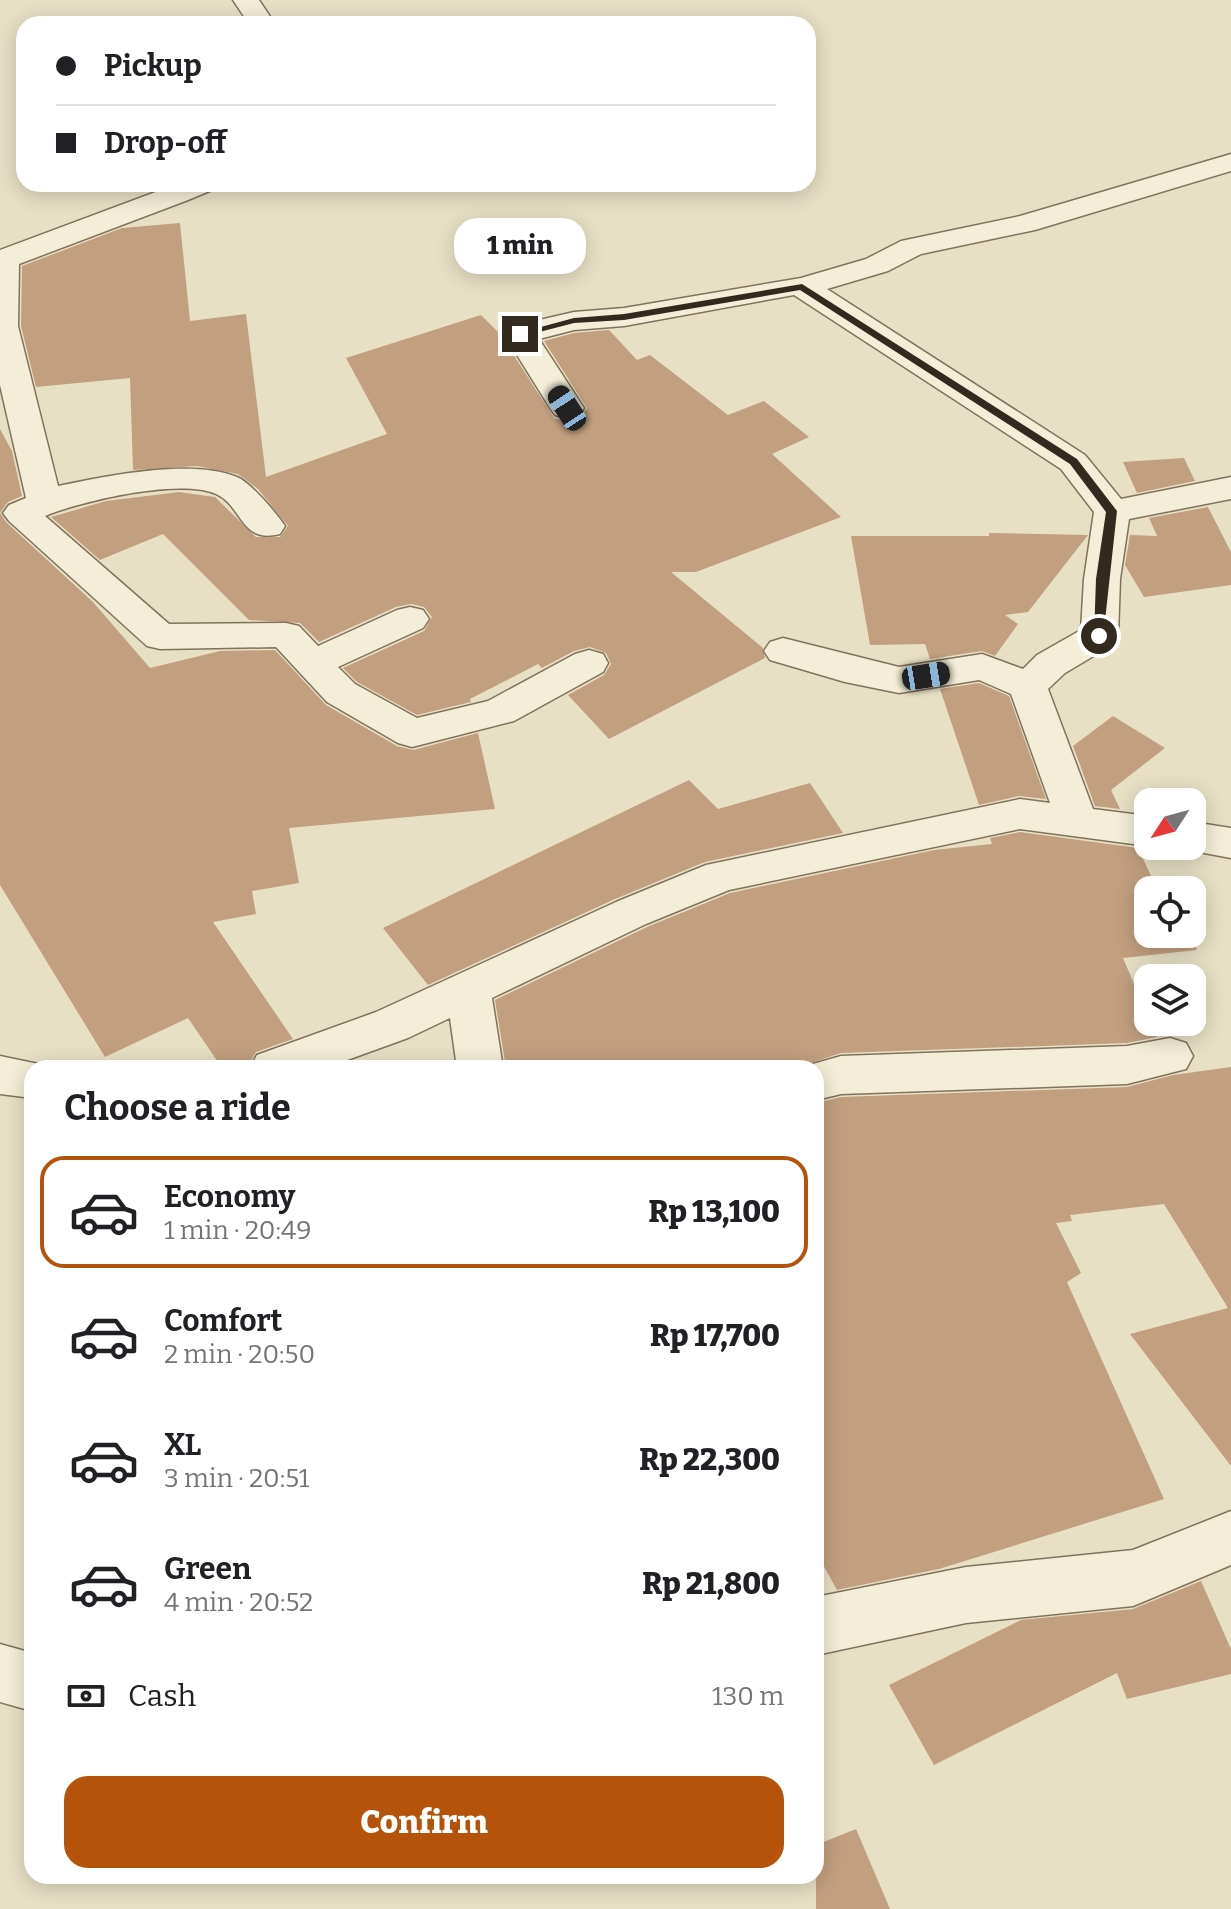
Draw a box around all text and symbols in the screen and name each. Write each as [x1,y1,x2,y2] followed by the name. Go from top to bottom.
[104,48,202,84] text: Pickup
[104,125,226,161] text: Drop-off
[454,218,586,274] callout: 1 min
[487,230,553,261] text: 1 min
[502,316,538,352] route end
[544,381,590,435] car
[1081,618,1117,654] route start
[900,660,952,692] car
[1134,788,1206,860] north arrow
[1134,788,1206,1036] map controls
[1134,876,1206,948] button: locate
[1134,964,1206,1036] button: layers
[64,1086,291,1130] text: Choose a ride
[68,1176,140,1248] icon: car
[164,1179,295,1215] text: Economy
[648,1194,780,1230] text: Rp 13,100
[164,1215,311,1246] text: 1 min · 20:49
[68,1300,140,1372] icon: car
[164,1303,282,1339] text: Comfort
[650,1318,780,1354] text: Rp 17,700
[164,1339,315,1370] text: 2 min · 20:50
[68,1424,140,1496] icon: car
[164,1427,201,1463] text: XL
[639,1442,780,1478] text: Rp 22,300
[164,1463,309,1494] text: 3 min · 20:51
[68,1548,140,1620] icon: car
[164,1551,251,1587] text: Green
[642,1566,780,1602] text: Rp 21,800
[164,1587,313,1618] text: 4 min · 20:52
[64,1674,108,1718] icon: cash
[128,1678,196,1714] text: Cash
[712,1681,784,1712] text: 130 m
[64,1776,784,1868] button: Confirm

